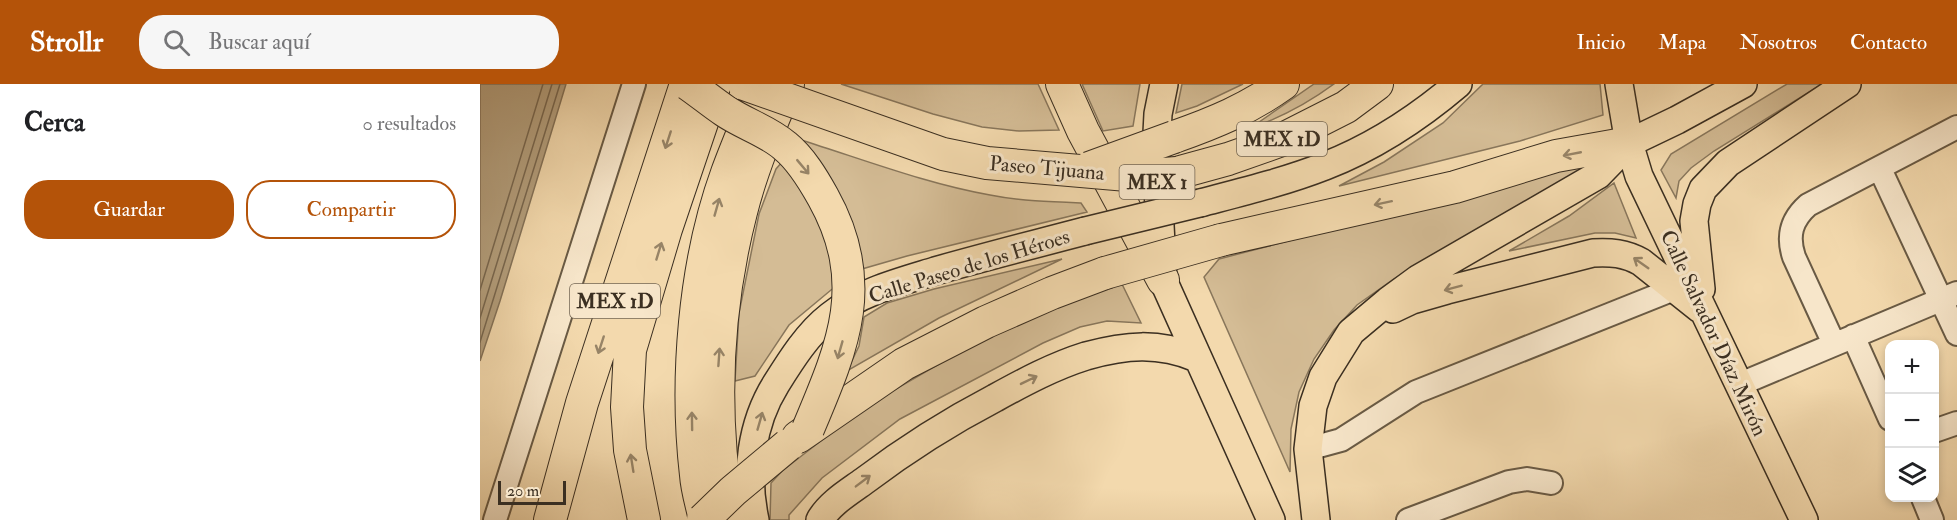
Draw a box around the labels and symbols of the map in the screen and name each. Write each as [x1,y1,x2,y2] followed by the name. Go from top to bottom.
[1237,122,1327,156] road number: MEX 1D
[661,130,672,149] one-way arrow
[1562,149,1582,160] one-way arrow
[988,150,1106,187] street label: Paseo Tijuana
[796,159,810,174] one-way arrow
[1120,165,1194,199] road number: MEX 1
[1374,197,1393,209] one-way arrow
[712,198,723,217] one-way arrow
[865,223,1073,310] street label: Calle Paseo de los Héroes
[1654,226,1773,441] street label: Calle Salvador Díaz Mirón
[654,242,665,261] one-way arrow
[1633,257,1649,269] one-way arrow
[1443,283,1462,295] one-way arrow
[570,284,660,318] road number: MEX 1D
[595,335,606,354] one-way arrow
[834,340,845,359] one-way arrow
[714,348,725,368] one-way arrow
[1020,373,1038,385] one-way arrow
[686,411,698,431] one-way arrow
[754,412,766,431] one-way arrow
[627,453,638,473] one-way arrow
[855,475,871,487] one-way arrow
[498,478,566,506] scale bar

